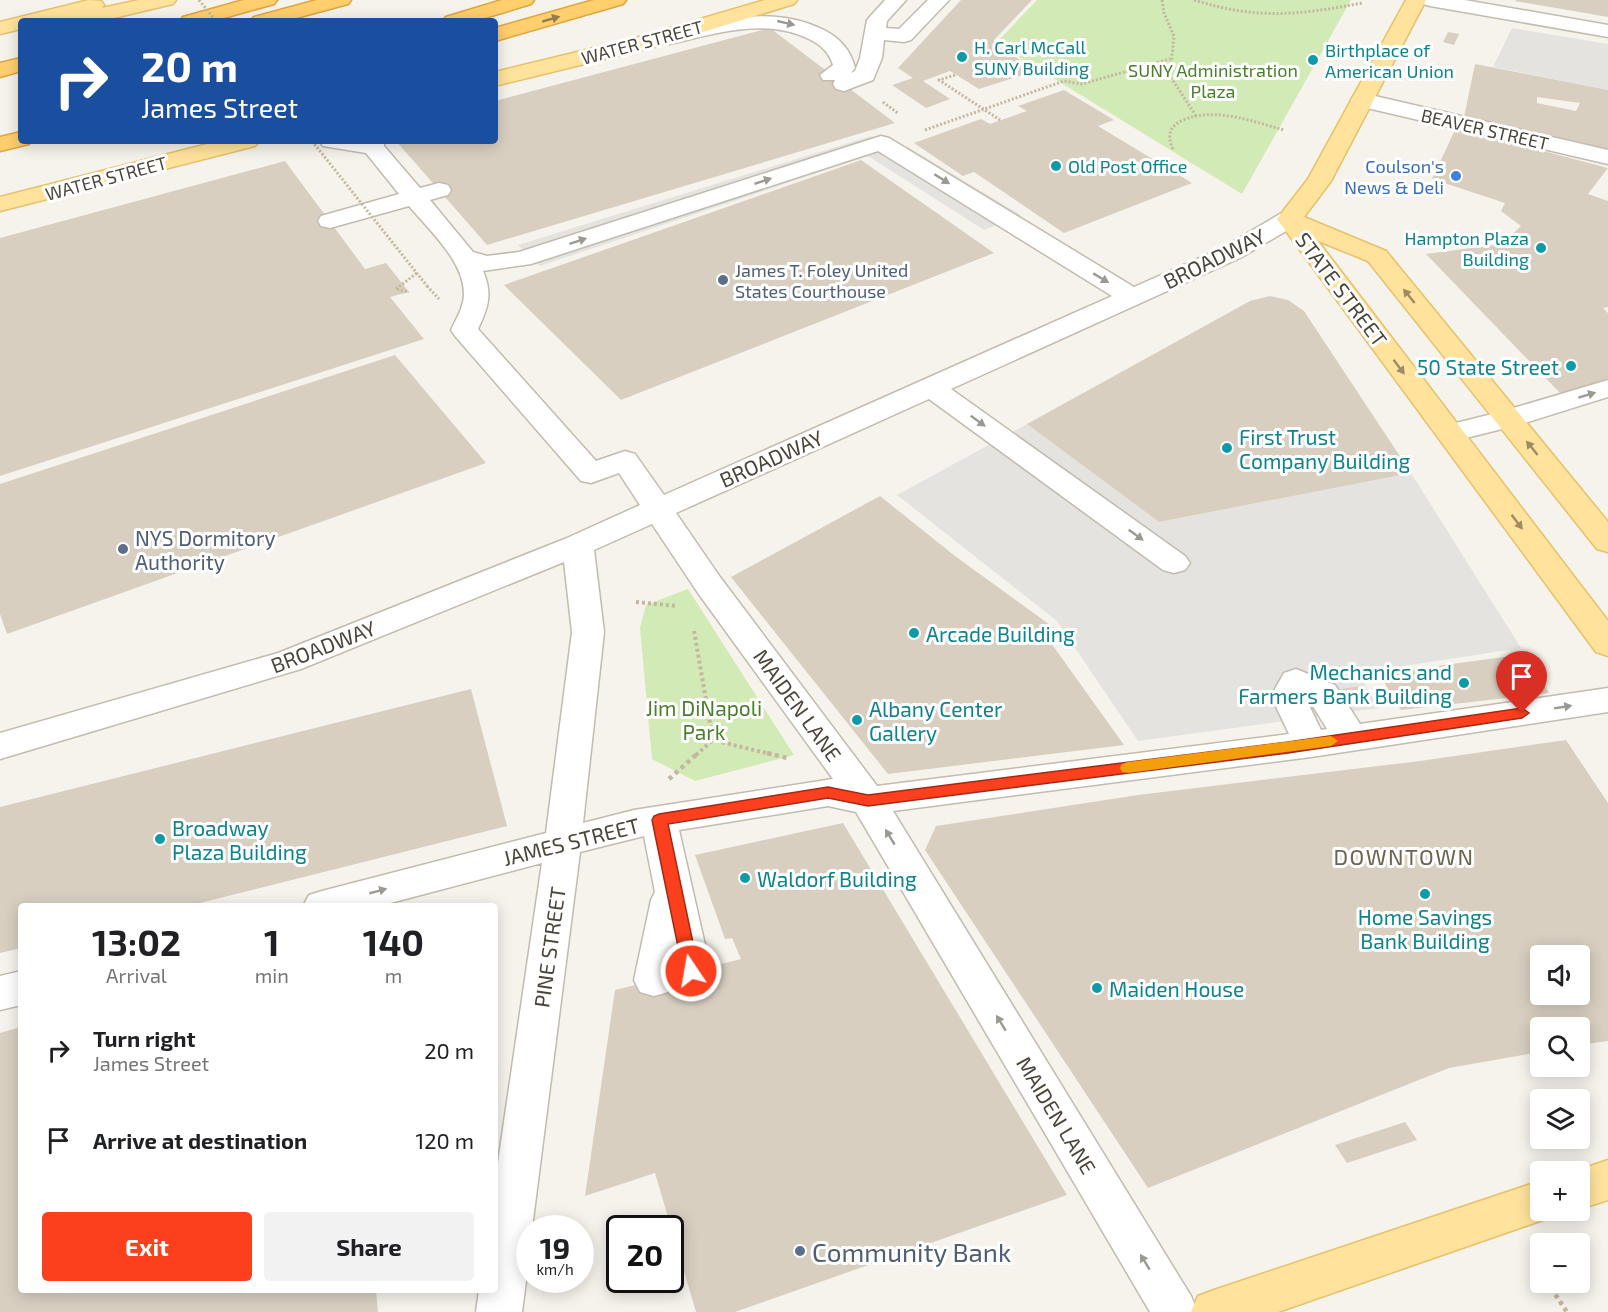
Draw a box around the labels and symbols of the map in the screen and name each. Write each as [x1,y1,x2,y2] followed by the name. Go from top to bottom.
[542,13,560,23] one-way arrow
[579,15,706,69] street label: WATER STREET
[777,19,796,29] one-way arrow
[974,36,1089,79] place label: H. Carl McCall SUNY Building
[1325,39,1454,82] place label: Birthplace of American Union
[955,50,969,64] marker: H. Carl McCall SUNY Building
[1306,53,1320,67] marker: Birthplace of American Union
[1128,59,1298,102] park label: SUNY Administration Plaza
[1419,104,1551,154] street label: BEAVER STREET
[43,151,170,205] street label: WATER STREET
[1068,155,1188,177] place label: Old Post Office
[1344,155,1444,198] place label: Coulson's News & Deli
[1049,159,1063,173] marker: Old Post Office
[1449,169,1463,183] marker: Coulson's News & Deli
[934,174,950,185] one-way arrow
[754,175,772,185] one-way arrow
[1159,223,1269,293] street label: BROADWAY
[1291,227,1393,351] street label: STATE STREET
[1404,227,1529,270] place label: Hampton Plaza Building
[569,235,587,245] one-way arrow
[1534,241,1548,255] marker: Hampton Plaza Building
[735,259,908,302] place label: James T. Foley United States Courthouse
[1093,272,1109,283] one-way arrow
[716,273,730,287] marker: James T. Foley United States Courthouse
[1403,289,1416,304] one-way arrow
[1417,354,1559,379] place label: 50 State Street
[1393,359,1405,374] one-way arrow
[1564,359,1578,373] marker: 50 State Street
[1578,390,1596,399] one-way arrow
[970,415,985,427] one-way arrow
[716,424,826,492] street label: BROADWAY
[1239,424,1410,473] place label: First Trust Company Building
[1525,440,1538,456] one-way arrow
[1220,441,1234,455] marker: First Trust Company Building
[1510,515,1522,530] one-way arrow
[135,525,276,574] place label: NYS Dormitory Authority
[1129,529,1144,541] one-way arrow
[116,542,130,556] marker: NYS Dormitory Authority
[267,615,379,677] street label: BROADWAY
[926,621,1075,646] place label: Arcade Building
[907,626,921,640] marker: Arcade Building
[749,644,847,766] street label: MAIDEN LANE
[1496,651,1547,713] pin
[1238,659,1452,708] place label: Mechanics and Farmers Bank Building
[1457,676,1471,690] marker: Mechanics and Farmers Bank Building
[646,695,762,744] park label: Jim DiNapoli Park
[869,696,1003,745] place label: Albany Center Gallery
[1554,702,1573,711] one-way arrow
[850,713,864,727] marker: Albany Center Gallery
[500,812,642,870] street label: JAMES STREET
[172,815,307,864] place label: Broadway Plaza Building
[884,829,895,845] one-way arrow
[153,832,167,846] marker: Broadway Plaza Building
[1333,843,1475,869] district label: DOWNTOWN
[757,866,917,891] place label: Waldorf Building
[738,871,752,885] marker: Waldorf Building
[369,885,388,895] one-way arrow
[528,885,570,1009] street label: PINE STREET
[1418,887,1432,901] marker: Home Savings Bank Building
[1358,904,1492,953] place label: Home Savings Bank Building
[659,939,723,1003] position arrow
[1109,976,1244,1001] place label: Maiden House
[1090,981,1104,995] marker: Maiden House
[996,1014,1006,1031] one-way arrow
[1012,1052,1102,1178] street label: MAIDEN LANE
[606,1215,684,1293] speed limit sign: 20
[812,1236,1011,1267] place label: Community Bank
[793,1244,807,1258] marker: Community Bank
[1139,1254,1150,1270] one-way arrow

